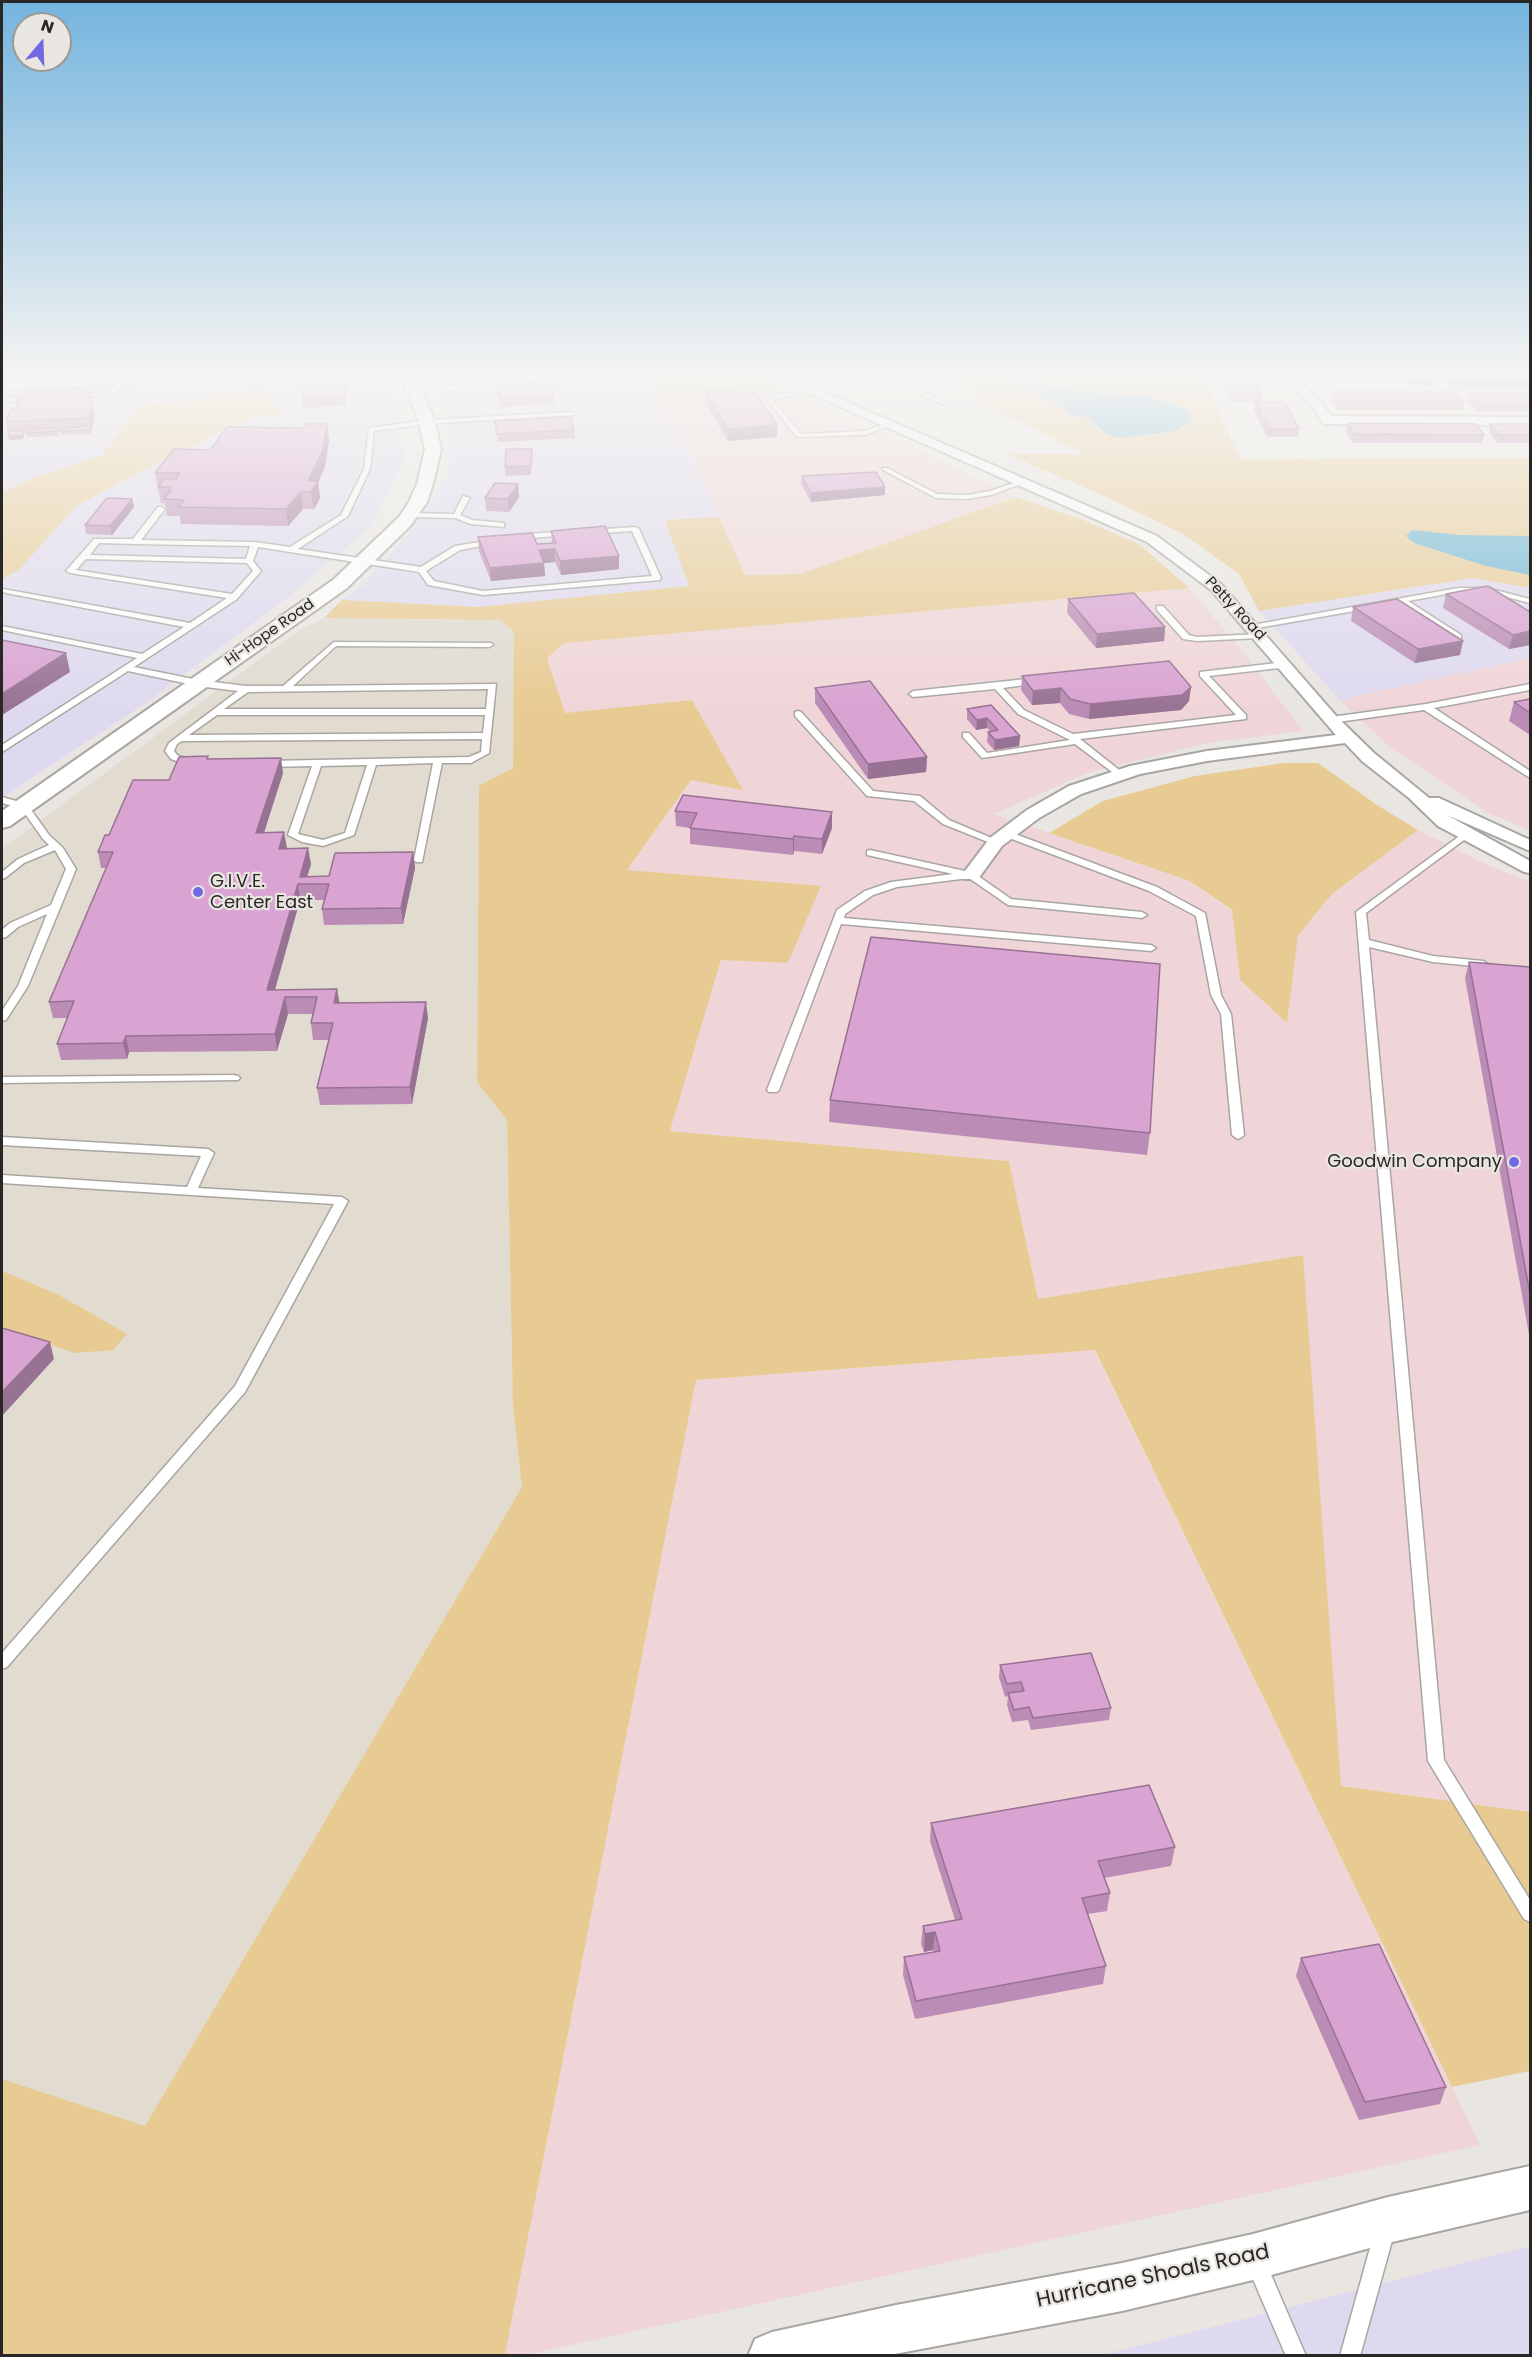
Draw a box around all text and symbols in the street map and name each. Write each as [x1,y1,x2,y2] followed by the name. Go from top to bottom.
[12,12,72,72] north arrow
[38,14,57,39] text: N
[1201,573,1269,645] street label: Petty Road
[222,596,318,670] street label: Hi-Hope Road
[210,871,313,914] place label: G.I.V.E. Center East
[191,885,205,899] marker: G.I.V.E. Center East
[1327,1151,1502,1173] place label: Goodwin Company
[1507,1155,1521,1169] marker: Goodwin Company
[1034,2240,1272,2314] street label: Hurricane Shoals Road

